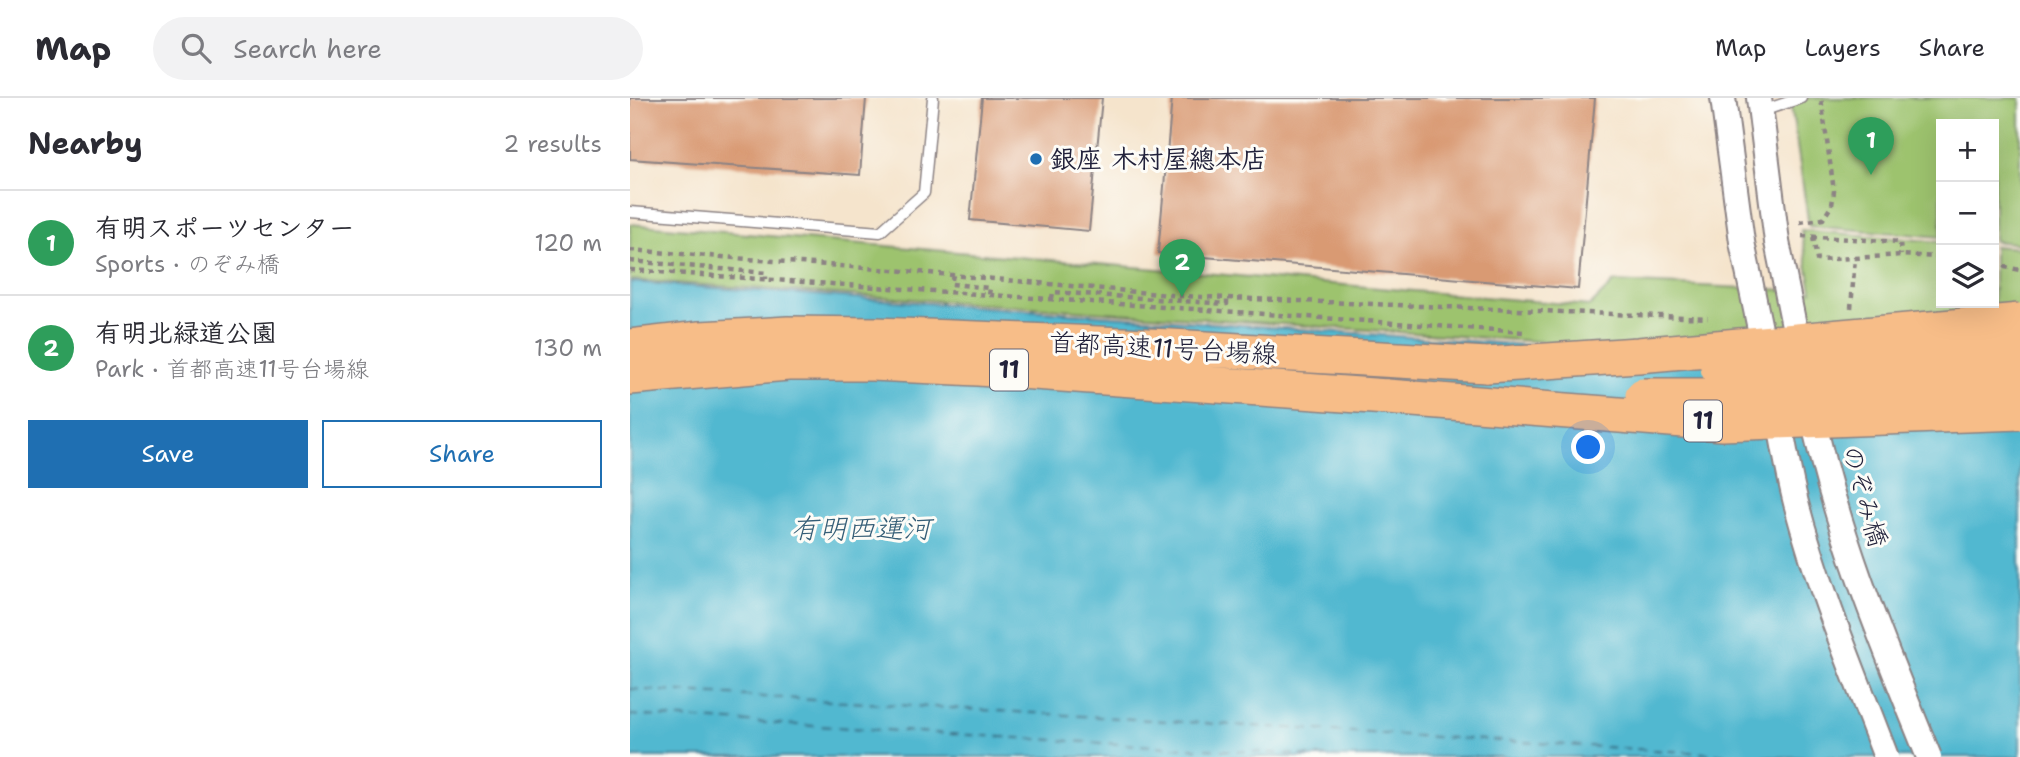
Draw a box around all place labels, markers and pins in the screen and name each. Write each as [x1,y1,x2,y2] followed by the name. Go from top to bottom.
[1848,117,1894,175] pin: 1
[1050,141,1267,176] place label: 銀座 木村屋總本店
[1028,151,1044,167] marker: 銀座 木村屋總本店
[1159,239,1205,297] pin: 2

